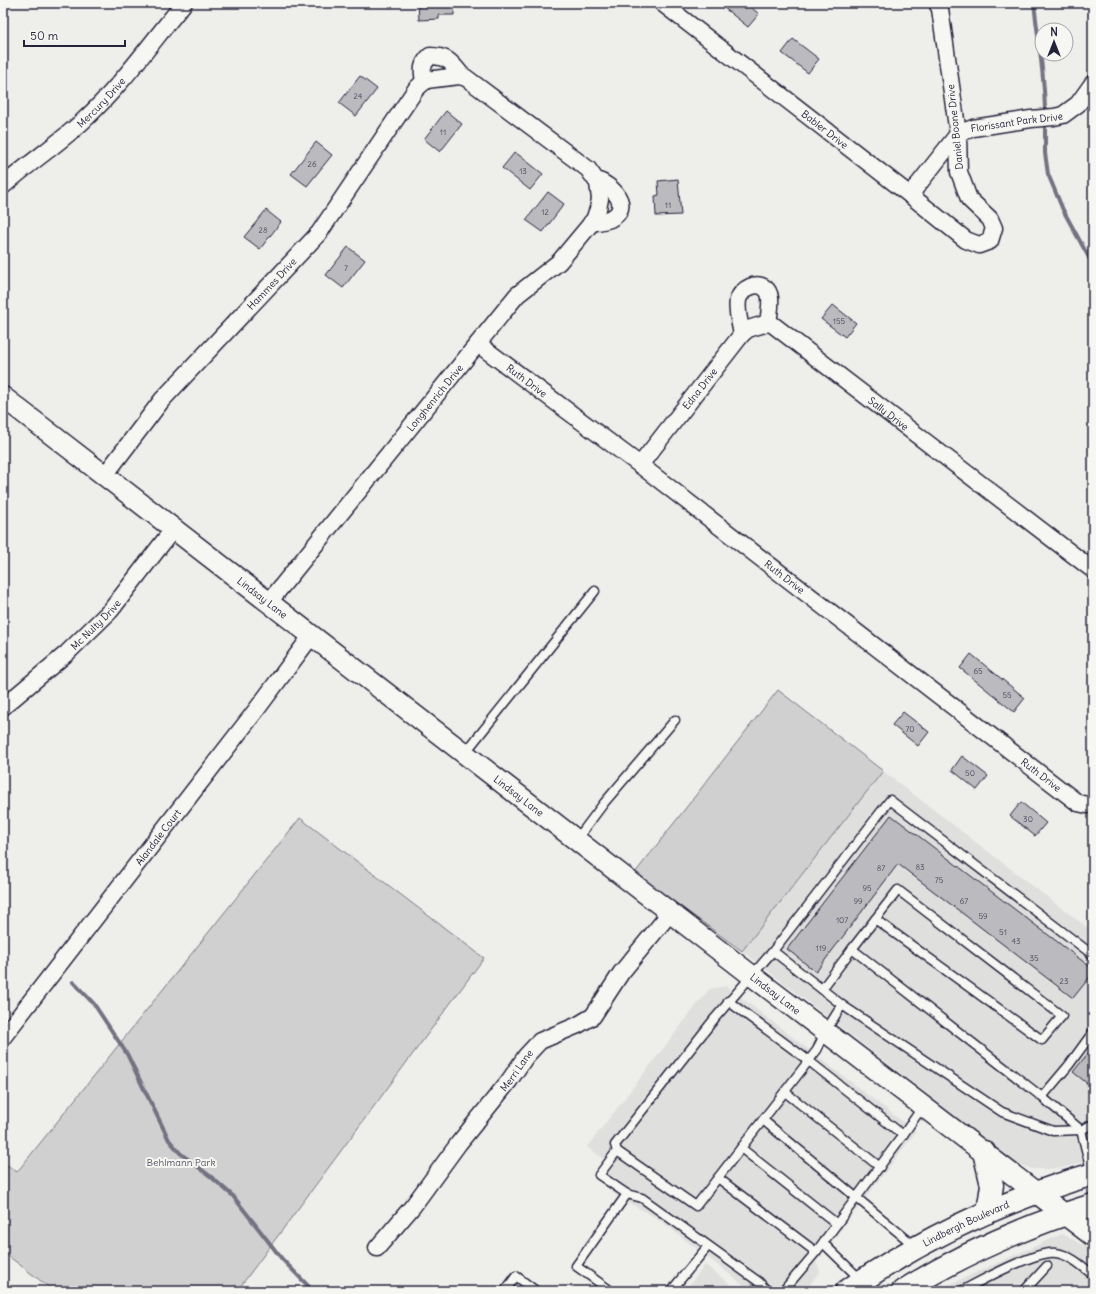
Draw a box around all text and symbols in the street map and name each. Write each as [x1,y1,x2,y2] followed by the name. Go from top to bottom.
[24,22,125,48] scale bar
[1034,22,1074,62] north arrow
[1050,25,1058,39] text: N
[30,28,59,43] text: 50 m
[74,75,128,130] street label: Mercury Drive
[944,84,966,170] street label: Daniel Boone Drive
[354,91,363,101] house number: 24
[799,107,851,151] street label: Babler Drive
[970,109,1064,135] street label: Florissant Park Drive
[440,127,446,137] house number: 11
[308,159,317,169] house number: 26
[519,166,527,176] house number: 13
[665,200,671,210] house number: 11
[541,207,549,217] house number: 12
[259,225,268,235] house number: 28
[244,255,299,312] street label: Hammes Drive
[344,263,348,273] house number: 7
[833,316,846,326] house number: 155
[504,361,550,400] street label: Ruth Drive
[404,362,466,434] street label: Longhenrich Drive
[679,365,720,412] street label: Edna Drive
[866,394,911,433] street label: Sally Drive
[762,557,807,596] street label: Ruth Drive
[235,574,290,621] street label: Lindsay Lane
[68,597,123,652] street label: Mc Nulty Drive
[973,666,983,676] house number: 65
[1002,690,1012,700] house number: 55
[905,724,915,734] house number: 70
[1018,755,1064,794] street label: Ruth Drive
[965,768,975,778] house number: 50
[491,772,547,819] street label: Lindsay Lane
[132,806,184,868] street label: Alandale Court
[1023,814,1033,824] house number: 30
[915,862,925,872] house number: 83
[877,863,885,873] house number: 87
[935,875,944,885] house number: 75
[862,883,872,893] house number: 95
[853,896,863,906] house number: 99
[960,896,968,906] house number: 67
[978,911,988,921] house number: 59
[836,915,848,925] house number: 107
[999,927,1007,937] house number: 51
[1011,936,1021,946] house number: 43
[816,943,827,953] house number: 119
[1029,953,1039,963] house number: 35
[748,970,803,1017] street label: Lindsay Lane
[1060,976,1069,986] house number: 23
[497,1046,536,1094] street label: Merri Lane
[146,1156,216,1169] park label: Behlmann Park
[920,1197,1011,1249] street label: Lindbergh Boulevard

